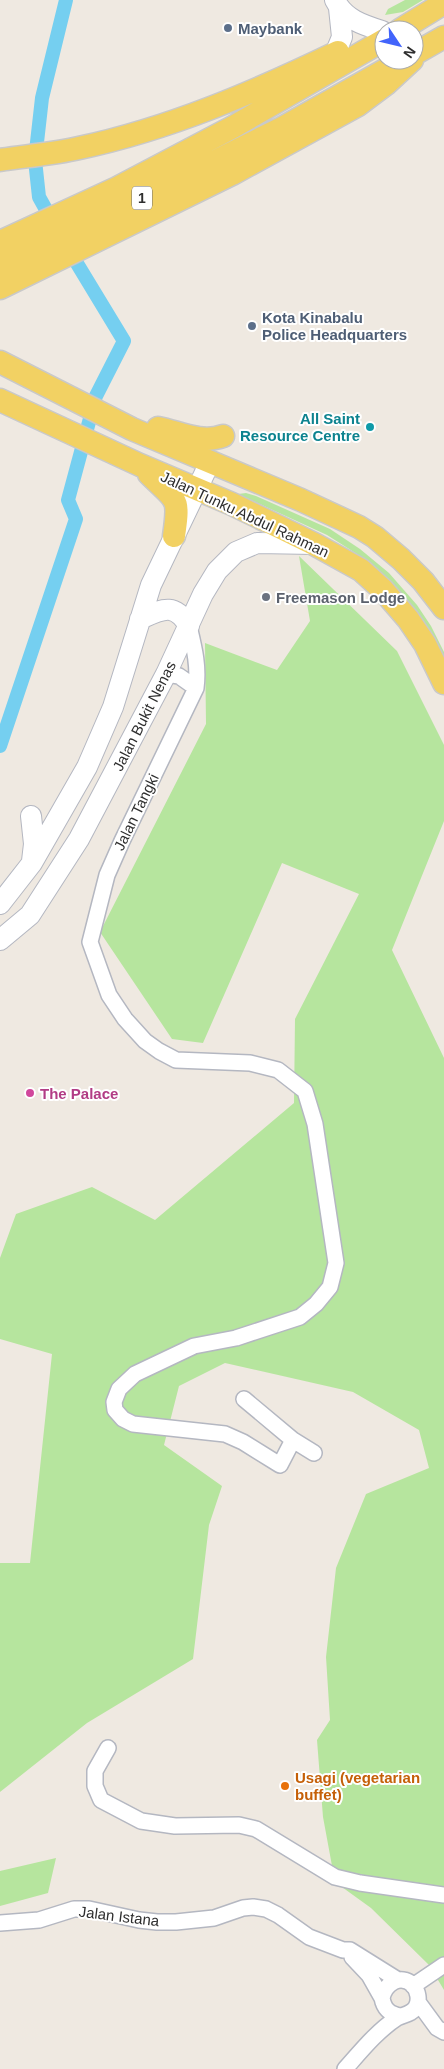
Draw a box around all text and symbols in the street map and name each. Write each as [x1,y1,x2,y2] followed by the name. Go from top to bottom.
[238,20,303,37] place label: Maybank
[374,20,424,70] north arrow
[222,22,234,34] marker: Maybank
[400,44,419,61] text: N
[132,187,152,210] road number: 1
[262,309,407,343] place label: Kota Kinabalu Police Headquarters
[246,320,258,332] marker: Kota Kinabalu Police Headquarters
[240,410,360,444] place label: All Saint Resource Centre
[364,421,376,433] marker: All Saint Resource Centre
[158,468,332,560] street label: Jalan Tunku Abdul Rahman
[276,589,405,606] place label: Freemason Lodge
[260,591,272,603] marker: Freemason Lodge
[109,658,179,774] street label: Jalan Bukit Nenas
[110,771,162,853] street label: Jalan Tangki
[40,1085,118,1102] place label: The Palace
[24,1087,36,1099] marker: The Palace
[295,1769,420,1803] place label: Usagi (vegetarian buffet)
[279,1780,291,1792] marker: Usagi (vegetarian buffet)
[78,1903,161,1929] street label: Jalan Istana

